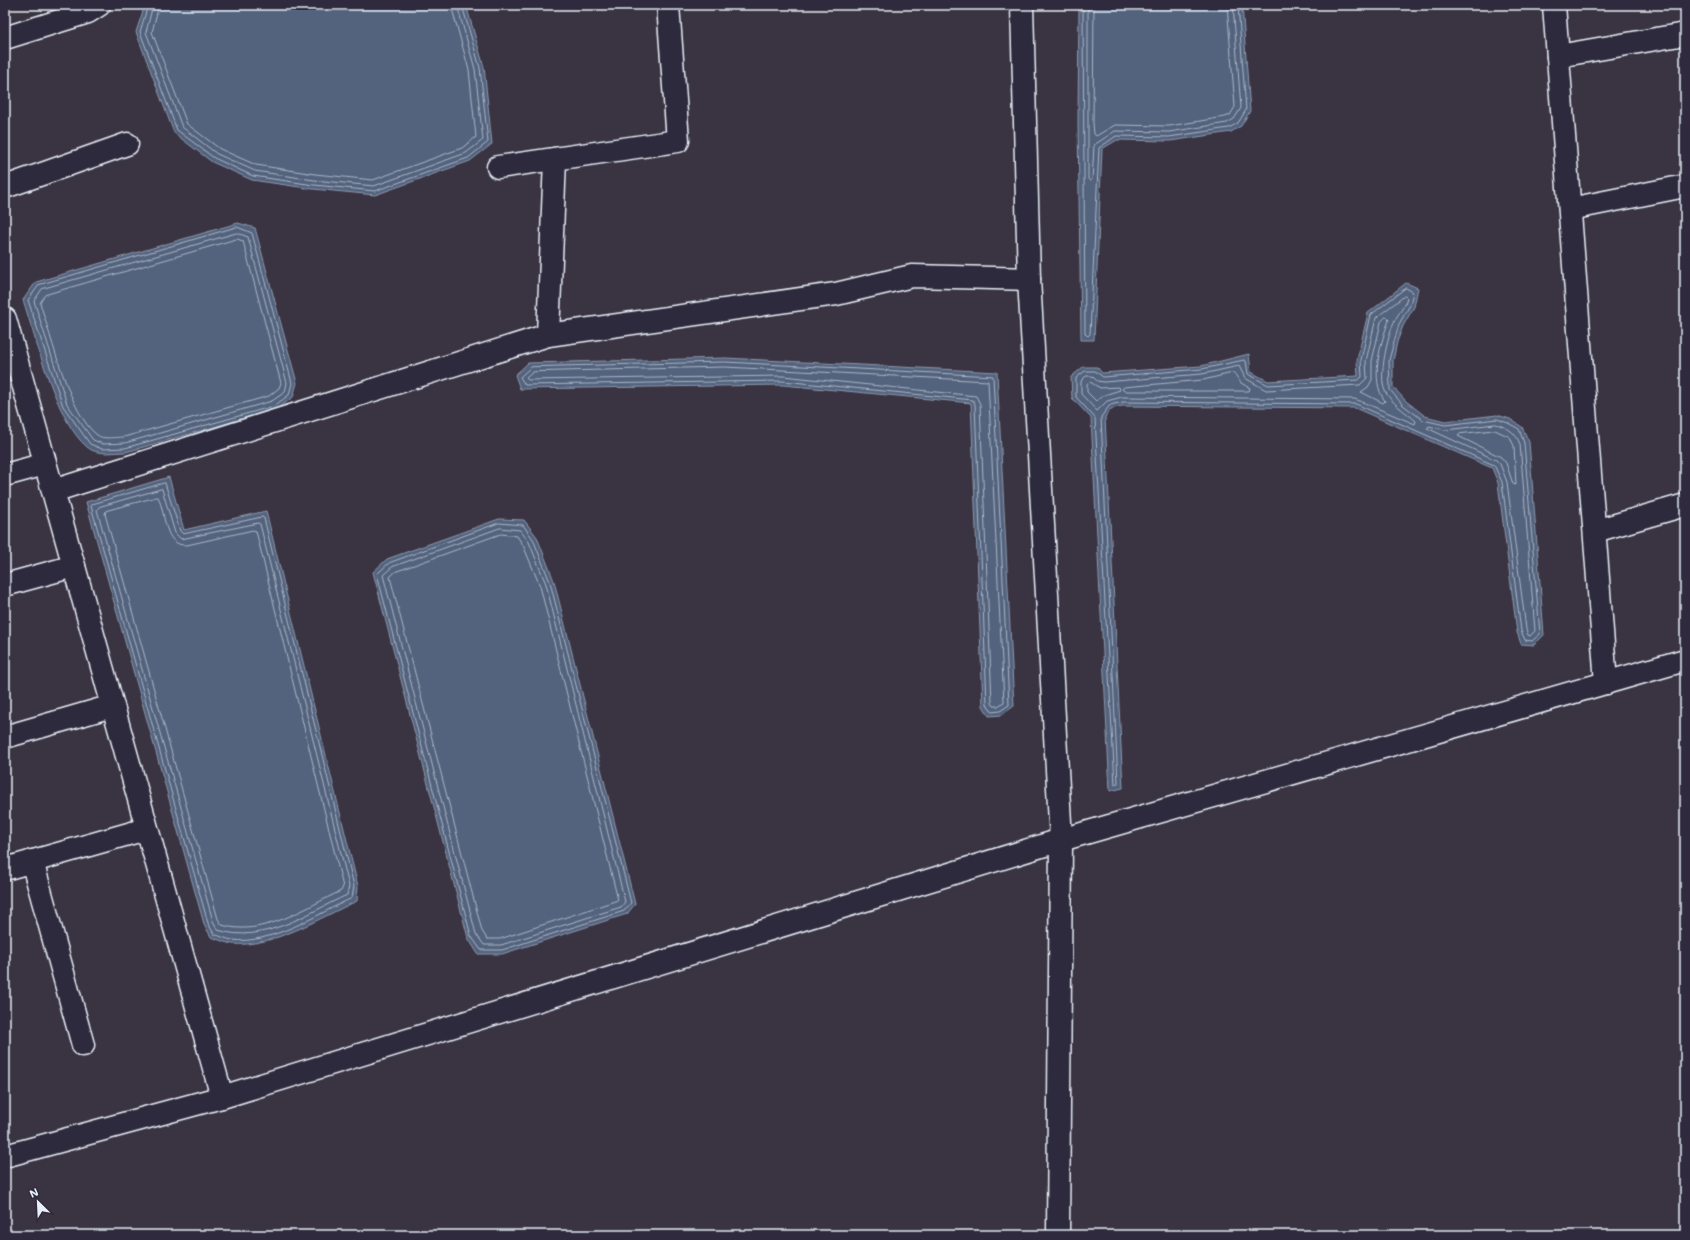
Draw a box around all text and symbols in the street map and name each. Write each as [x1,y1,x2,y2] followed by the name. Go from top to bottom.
[18,1182,58,1222] north arrow
[27,1184,41,1201] text: N

